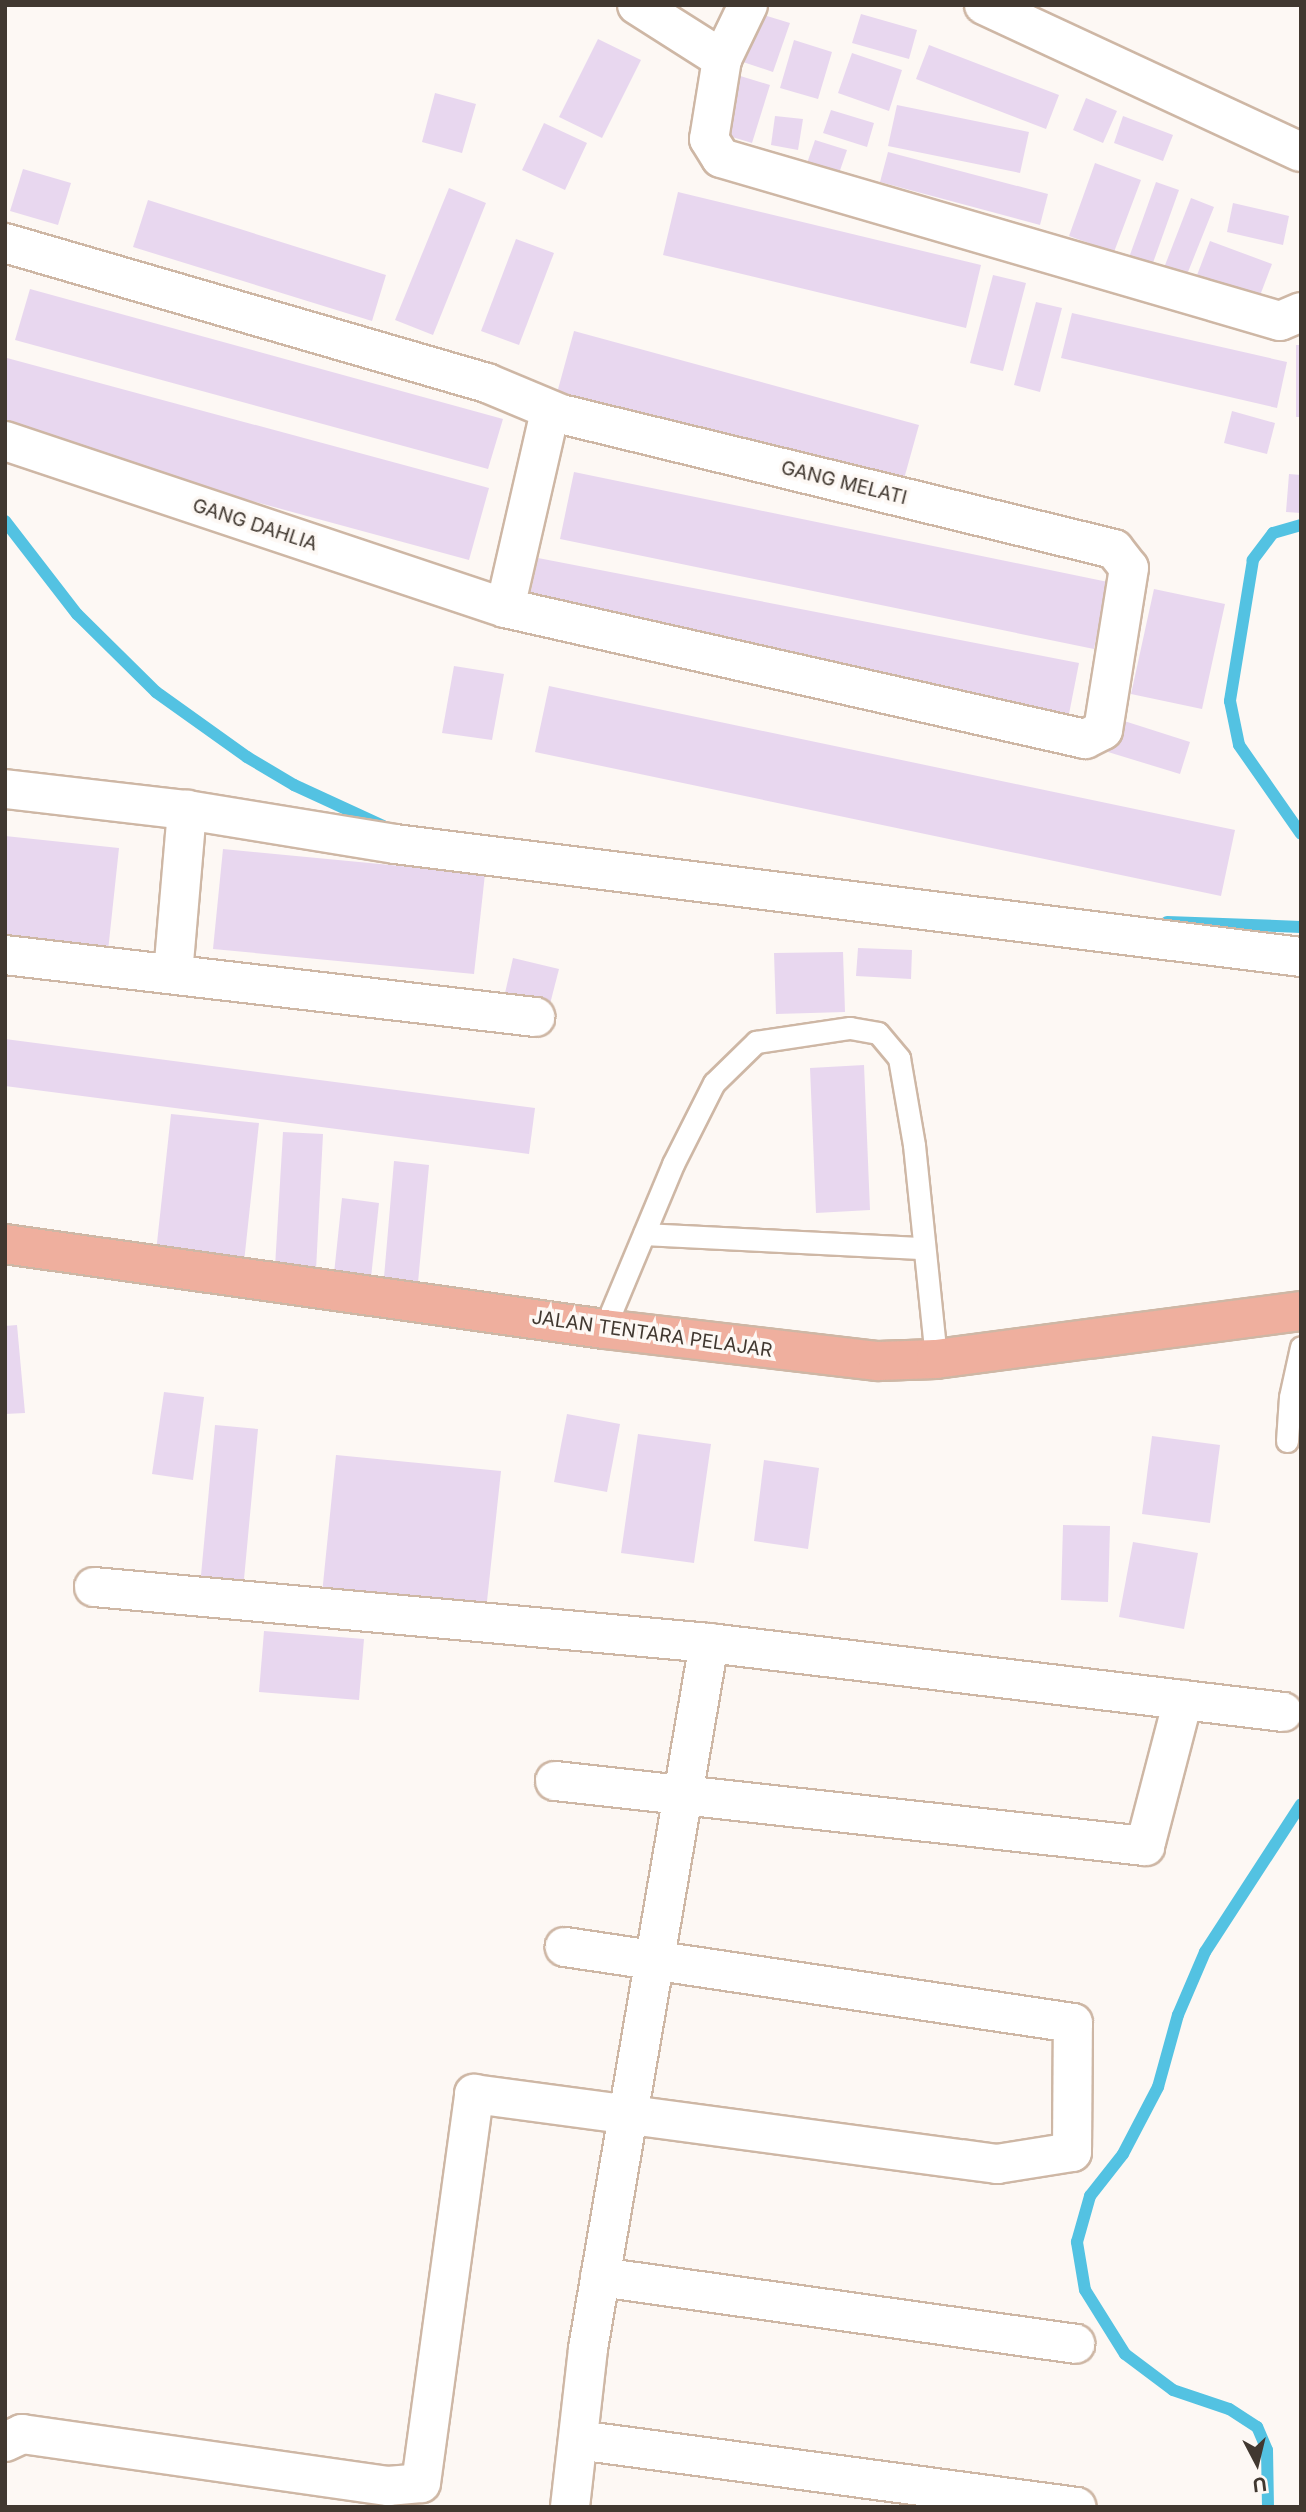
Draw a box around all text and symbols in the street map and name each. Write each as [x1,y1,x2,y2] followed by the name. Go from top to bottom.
[779,456,909,510] street label: GANG MELATI
[190,494,320,556] street label: GANG DAHLIA
[530,1306,774,1362] street label: JALAN TENTARA PELAJAR
[1222,2428,1292,2498] north arrow
[1251,2472,1268,2497] text: U

